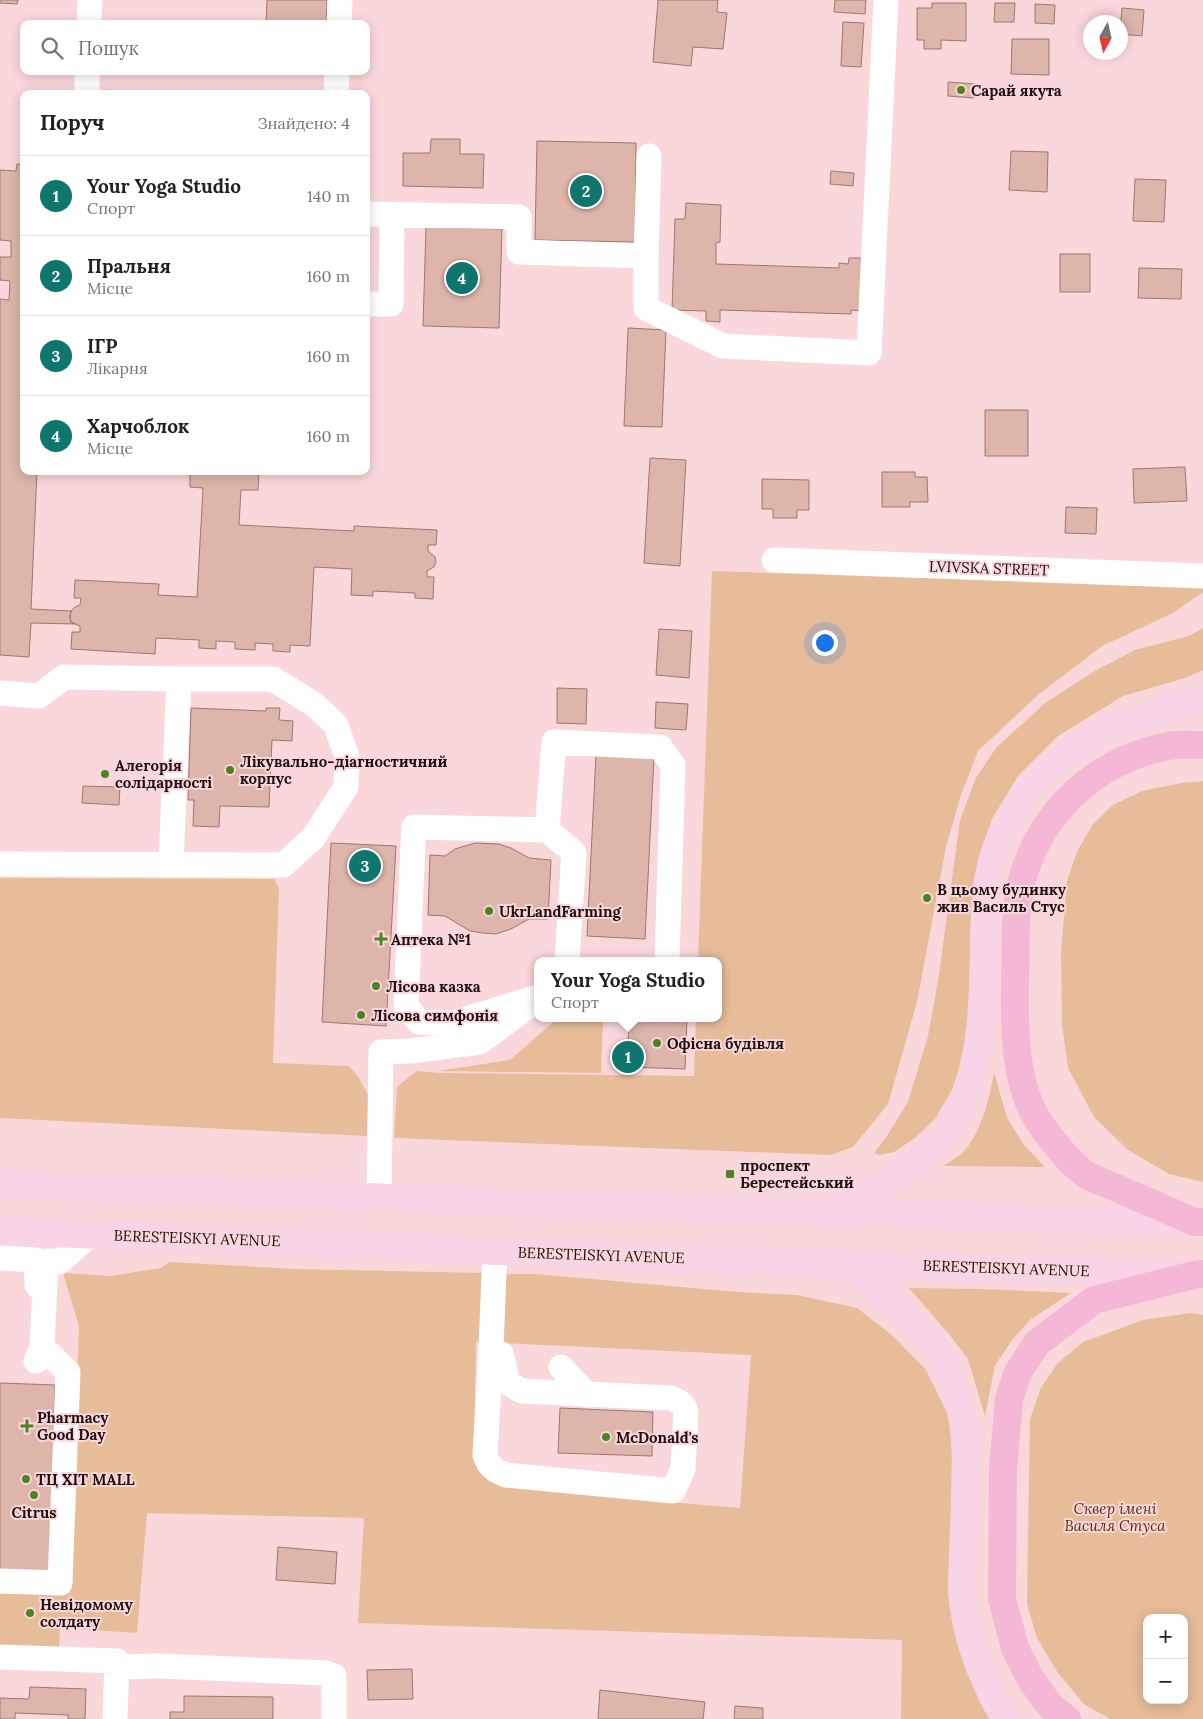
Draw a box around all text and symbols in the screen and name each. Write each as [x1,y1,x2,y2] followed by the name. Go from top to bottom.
[1083,15,1128,60] north arrow
[20,20,370,75] search box
[38,34,66,62] icon: search
[78,36,139,60] text: Пошук
[971,81,1062,100] place label: Сарай якута
[955,84,967,96] marker: Сарай якута
[40,109,105,136] text: Поруч
[258,113,350,133] text: Знайдено: 4
[570,172,602,210] pin: 2
[87,174,241,198] text: Your Yoga Studio
[53,186,59,206] text: 1
[307,186,350,206] text: 140 m
[87,198,135,218] text: Спорт
[87,254,171,278] text: Пральня
[446,259,478,297] pin: 4
[52,266,60,286] text: 2
[306,266,350,286] text: 160 m
[87,278,133,298] text: Місце
[87,334,117,358] text: ІГР
[52,346,60,366] text: 3
[306,346,350,366] text: 160 m
[87,358,148,378] text: Лікарня
[87,414,189,438] text: Харчоблок
[52,426,60,446] text: 4
[306,426,350,446] text: 160 m
[87,438,133,458] text: Місце
[929,556,1050,580] street label: LVIVSKA STREET
[812,630,838,656] your location
[240,752,447,788] place label: Лікувально-діагностичний корпус
[115,756,212,792] place label: Алегорія солідарності
[224,764,236,776] marker: Лікувально-діагностичний корпус
[99,768,111,780] marker: Алегорія солідарності
[349,847,381,885] pin: 3
[937,880,1067,916] place label: В цьому будинку жив Василь Стус
[921,892,933,904] marker: В цьому будинку жив Василь Стус
[499,902,622,921] place label: UkrLandFarming
[483,905,495,917] marker: UkrLandFarming
[391,930,471,949] place label: Аптека №1
[375,933,387,945] marker: Аптека №1
[534,957,722,1022] popup
[551,968,705,992] text: Your Yoga Studio
[386,977,481,996] place label: Лісова казка
[370,980,382,992] marker: Лісова казка
[551,992,599,1012] text: Спорт
[371,1006,498,1025] place label: Лісова симфонія
[355,1009,367,1021] marker: Лісова симфонія
[667,1034,784,1053] place label: Офісна будівля
[651,1037,663,1049] marker: Офісна будівля
[612,1038,644,1076] pin: 1
[740,1156,854,1192] place label: проспект Берестейський
[724,1168,736,1180] marker: проспект Берестейський
[113,1226,281,1250] street label: BERESTEISKYI AVENUE
[517,1243,685,1267] street label: BERESTEISKYI AVENUE
[922,1256,1090,1280] street label: BERESTEISKYI AVENUE
[37,1408,109,1444] place label: Pharmacy Good Day
[21,1420,33,1432] marker: Pharmacy Good Day
[616,1428,699,1447] place label: McDonald's
[600,1431,612,1443] marker: McDonald's
[36,1470,135,1489] place label: ТЦ ХІТ MALL
[20,1473,32,1485] marker: ТЦ ХІТ MALL
[28,1489,40,1501] marker: Citrus
[1064,1499,1166,1535] park label: Сквер імені Василя Стуса
[11,1503,57,1522] place label: Citrus
[40,1595,133,1631] place label: Невідомому солдату
[24,1607,36,1619] marker: Невідомому солдату
[1143,1614,1188,1704] map controls
[1143,1614,1188,1659] button: +
[1143,1659,1188,1704] button: −

